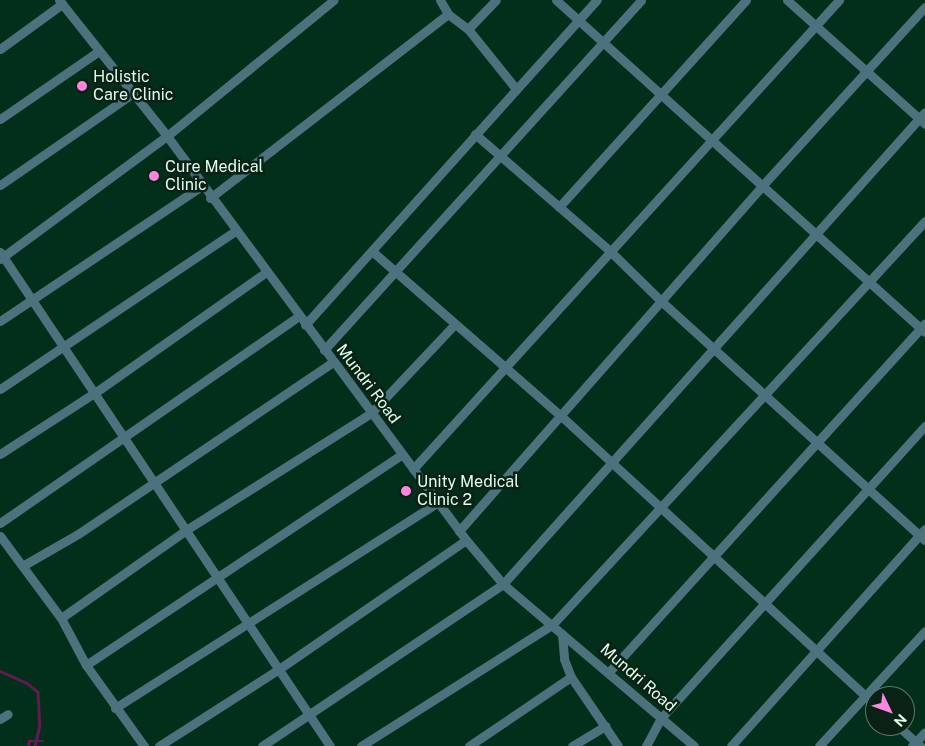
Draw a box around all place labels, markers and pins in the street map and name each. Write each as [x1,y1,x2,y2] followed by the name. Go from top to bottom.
[93,67,174,105] place label: Holistic Care Clinic
[75,79,89,93] marker: Holistic Care Clinic
[165,157,264,195] place label: Cure Medical Clinic
[147,169,161,183] marker: Cure Medical Clinic
[417,472,519,510] place label: Unity Medical Clinic 2
[399,484,413,498] marker: Unity Medical Clinic 2

